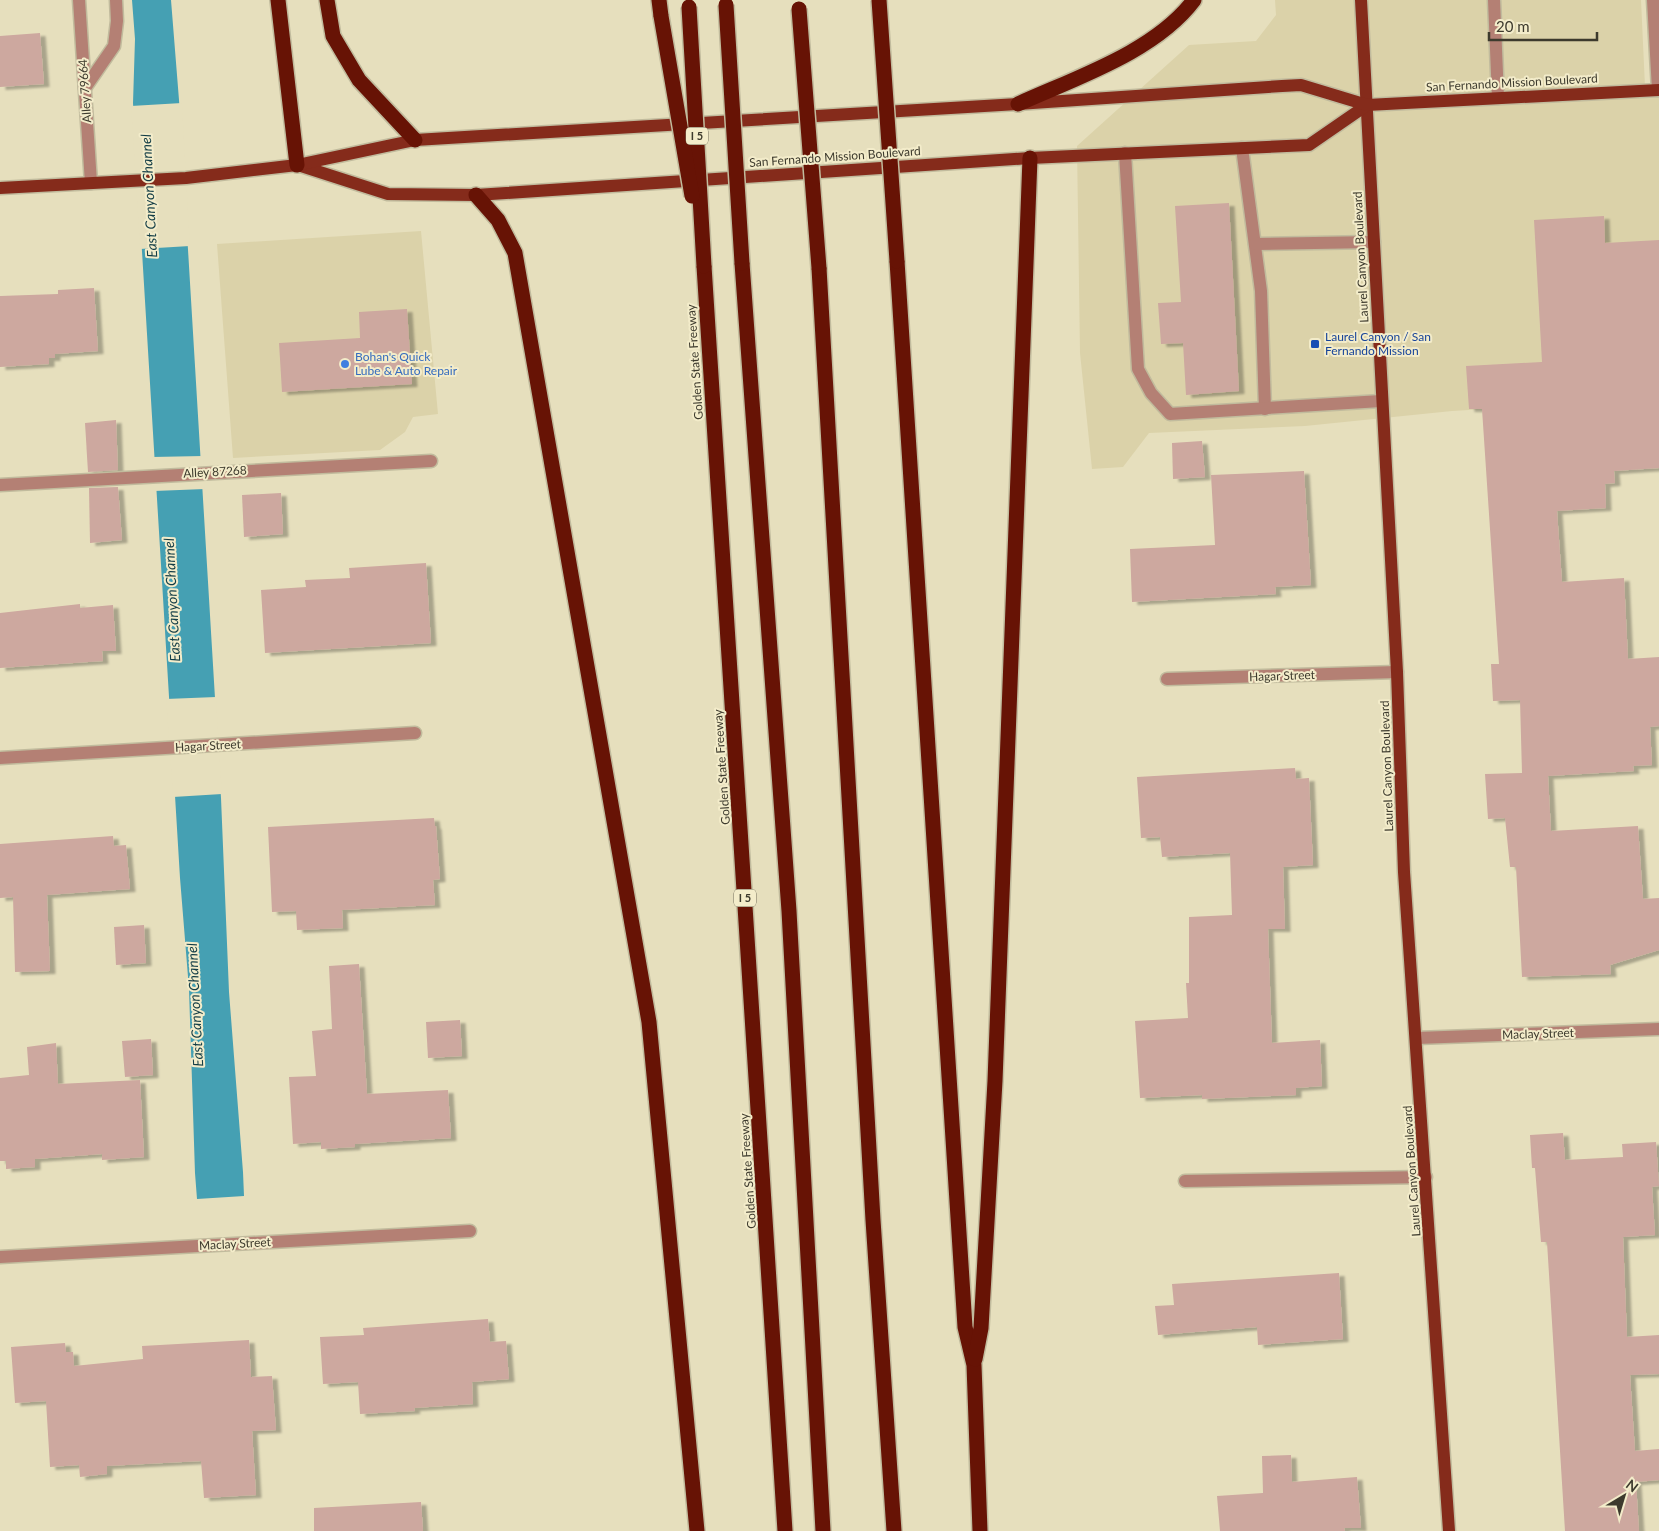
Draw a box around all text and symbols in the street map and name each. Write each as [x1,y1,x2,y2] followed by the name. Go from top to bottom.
[1489,10,1596,42] scale bar
[1496,17,1530,35] text: 20 m
[75,59,94,123] street label: Alley 79664
[1426,71,1598,94] street label: San Fernando Mission Boulevard
[686,128,708,144] road number: I 5
[137,134,160,258] water label: East Canyon Channel
[749,143,921,170] street label: San Fernando Mission Boulevard
[1350,191,1371,323] street label: Laurel Canyon Boulevard
[683,303,706,420] street label: Golden State Freeway
[1325,329,1431,358] place label: Laurel Canyon / San Fernando Mission
[1309,338,1321,350] marker: Laurel Canyon / San Fernando Mission
[355,349,458,378] place label: Bohan's Quick Lube & Auto Repair
[339,358,351,370] marker: Bohan's Quick Lube & Auto Repair
[183,462,247,481] street label: Alley 87268
[160,538,183,662] water label: East Canyon Channel
[1249,667,1316,684] street label: Hagar Street
[1377,700,1396,832] street label: Laurel Canyon Boulevard
[710,708,733,825] street label: Golden State Freeway
[175,736,242,755] street label: Hagar Street
[734,890,756,906] road number: I 5
[183,943,206,1067] water label: East Canyon Channel
[1502,1025,1575,1042] street label: Maclay Street
[1399,1105,1424,1237] street label: Laurel Canyon Boulevard
[736,1112,759,1229] street label: Golden State Freeway
[199,1234,272,1253] street label: Maclay Street
[1599,1471,1649,1521] north arrow
[1623,1475,1642,1495] text: N

